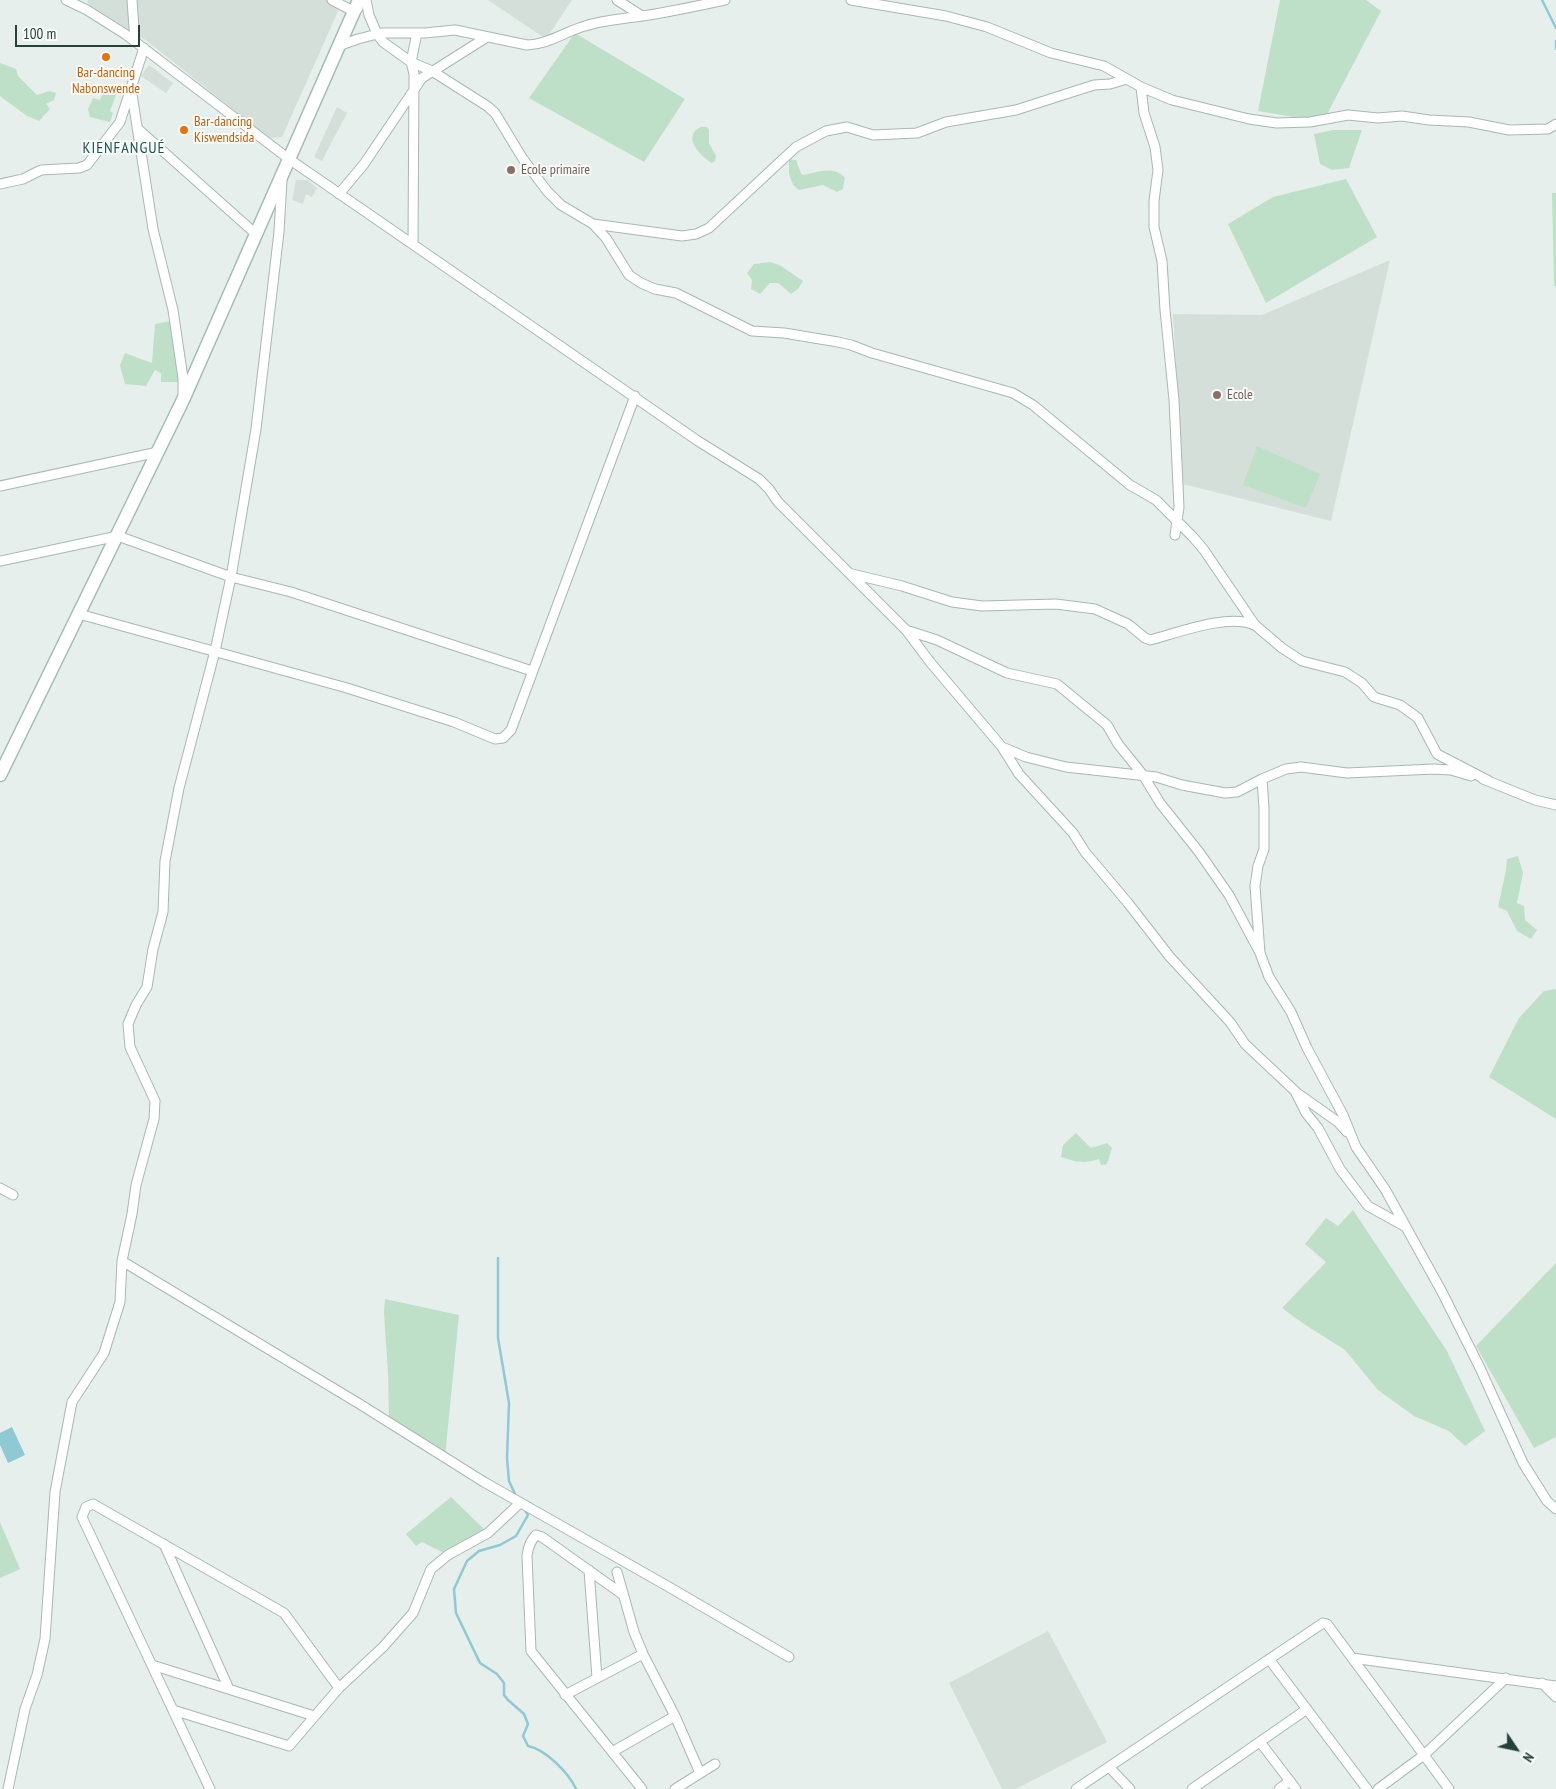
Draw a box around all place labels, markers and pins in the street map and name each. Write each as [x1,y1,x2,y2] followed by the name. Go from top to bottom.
[100,51,112,63] marker: Bar-dancing Nabonswende
[72,65,140,98] place label: Bar-dancing Nabonswende
[194,114,254,146] place label: Bar-dancing Kiswendsida
[178,124,190,136] marker: Bar-dancing Kiswendsida
[521,162,590,178] place label: Ecole primaire
[505,164,517,176] marker: Ecole primaire
[1227,387,1253,403] place label: Ecole
[1211,389,1223,401] marker: Ecole

